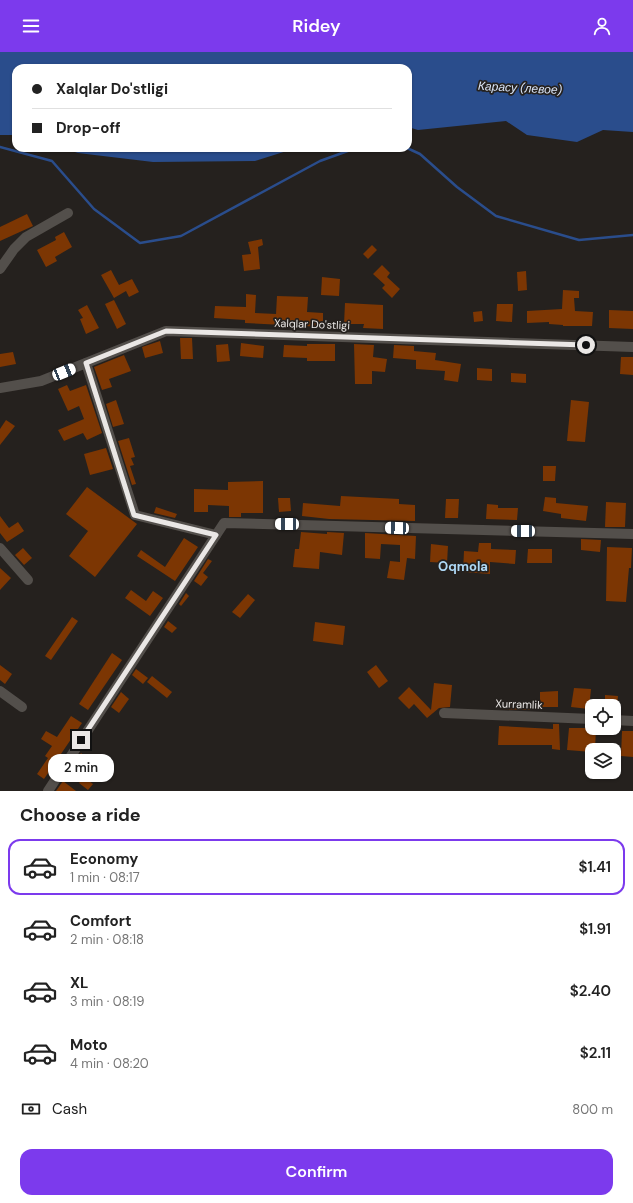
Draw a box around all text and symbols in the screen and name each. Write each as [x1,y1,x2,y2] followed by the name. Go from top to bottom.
[292,14,341,38] text: Ridey
[20,15,42,37] icon: menu
[591,15,613,37] icon: person
[478,78,563,98] water label: Карасу (левое)
[56,79,168,99] text: Xalqlar Do'stligi
[56,118,121,138] text: Drop-off
[274,316,350,332] street label: Xalqlar Do'stligi
[577,336,595,354] route start
[51,362,77,382] car
[275,518,299,530] car
[385,522,409,534] car
[511,525,535,537] car
[438,558,488,575] district label: Oqmola
[495,696,543,712] street label: Xurramlik
[585,699,621,779] map controls
[585,699,621,735] button: locate
[72,731,90,749] route end
[585,743,621,779] button: layers
[48,754,114,782] callout: 2 min
[64,759,98,776] text: 2 min
[20,803,141,827] text: Choose a ride
[22,849,58,885] icon: car
[70,849,138,869] text: Economy
[578,857,611,877] text: $1.41
[70,869,140,886] text: 1 min · 08:17
[22,911,58,947] icon: car
[70,911,131,931] text: Comfort
[579,919,611,939] text: $1.91
[70,931,144,948] text: 2 min · 08:18
[22,973,58,1009] icon: car
[70,973,88,993] text: XL
[570,981,611,1001] text: $2.40
[70,993,144,1010] text: 3 min · 08:19
[22,1035,58,1071] icon: car
[70,1035,108,1055] text: Moto
[580,1043,611,1063] text: $2.11
[70,1055,149,1072] text: 4 min · 08:20
[20,1098,42,1120] icon: cash
[52,1099,87,1119] text: Cash
[572,1101,613,1118] text: 800 m
[20,1149,613,1195] button: Confirm

